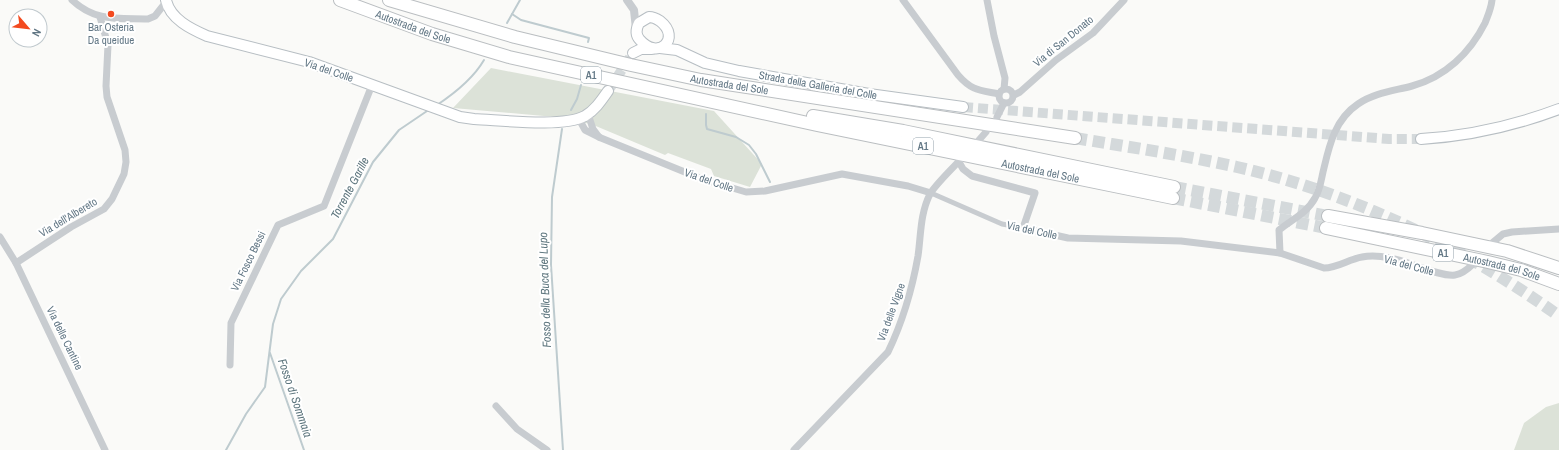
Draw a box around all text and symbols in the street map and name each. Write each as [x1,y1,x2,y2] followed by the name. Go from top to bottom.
[373,6,453,46] street label: Autostrada del Sole
[8,8,48,48] north arrow
[106,9,116,19] marker: Bar Osteria Da queidue
[1030,12,1096,70] street label: Via di San Donato
[88,20,134,47] place label: Bar Osteria Da queidue
[29,27,45,39] text: N
[303,55,355,85] street label: Via del Colle
[581,67,601,83] road number: A1
[758,68,878,102] street label: Strada della Galleria del Colle
[688,71,770,97] street label: Autostrada del Sole
[913,138,933,154] road number: A1
[327,154,373,222] water label: Torrente Garille
[999,156,1081,186] street label: Autostrada del Sole
[683,165,735,195] street label: Via del Colle
[36,194,100,240] street label: Via dell'Albereto
[1006,218,1058,242] street label: Via del Colle
[227,229,269,293] street label: Via Fosco Bessi
[535,231,555,348] water label: Fosso della Buca del Lupo
[1433,245,1453,261] road number: A1
[1461,250,1542,283] street label: Autostrada del Sole
[1383,252,1435,278] street label: Via del Colle
[874,281,908,343] street label: Via delle Vigne
[44,304,86,372] street label: Via delle Cantine
[274,357,316,440] water label: Fosso di Sommaia

